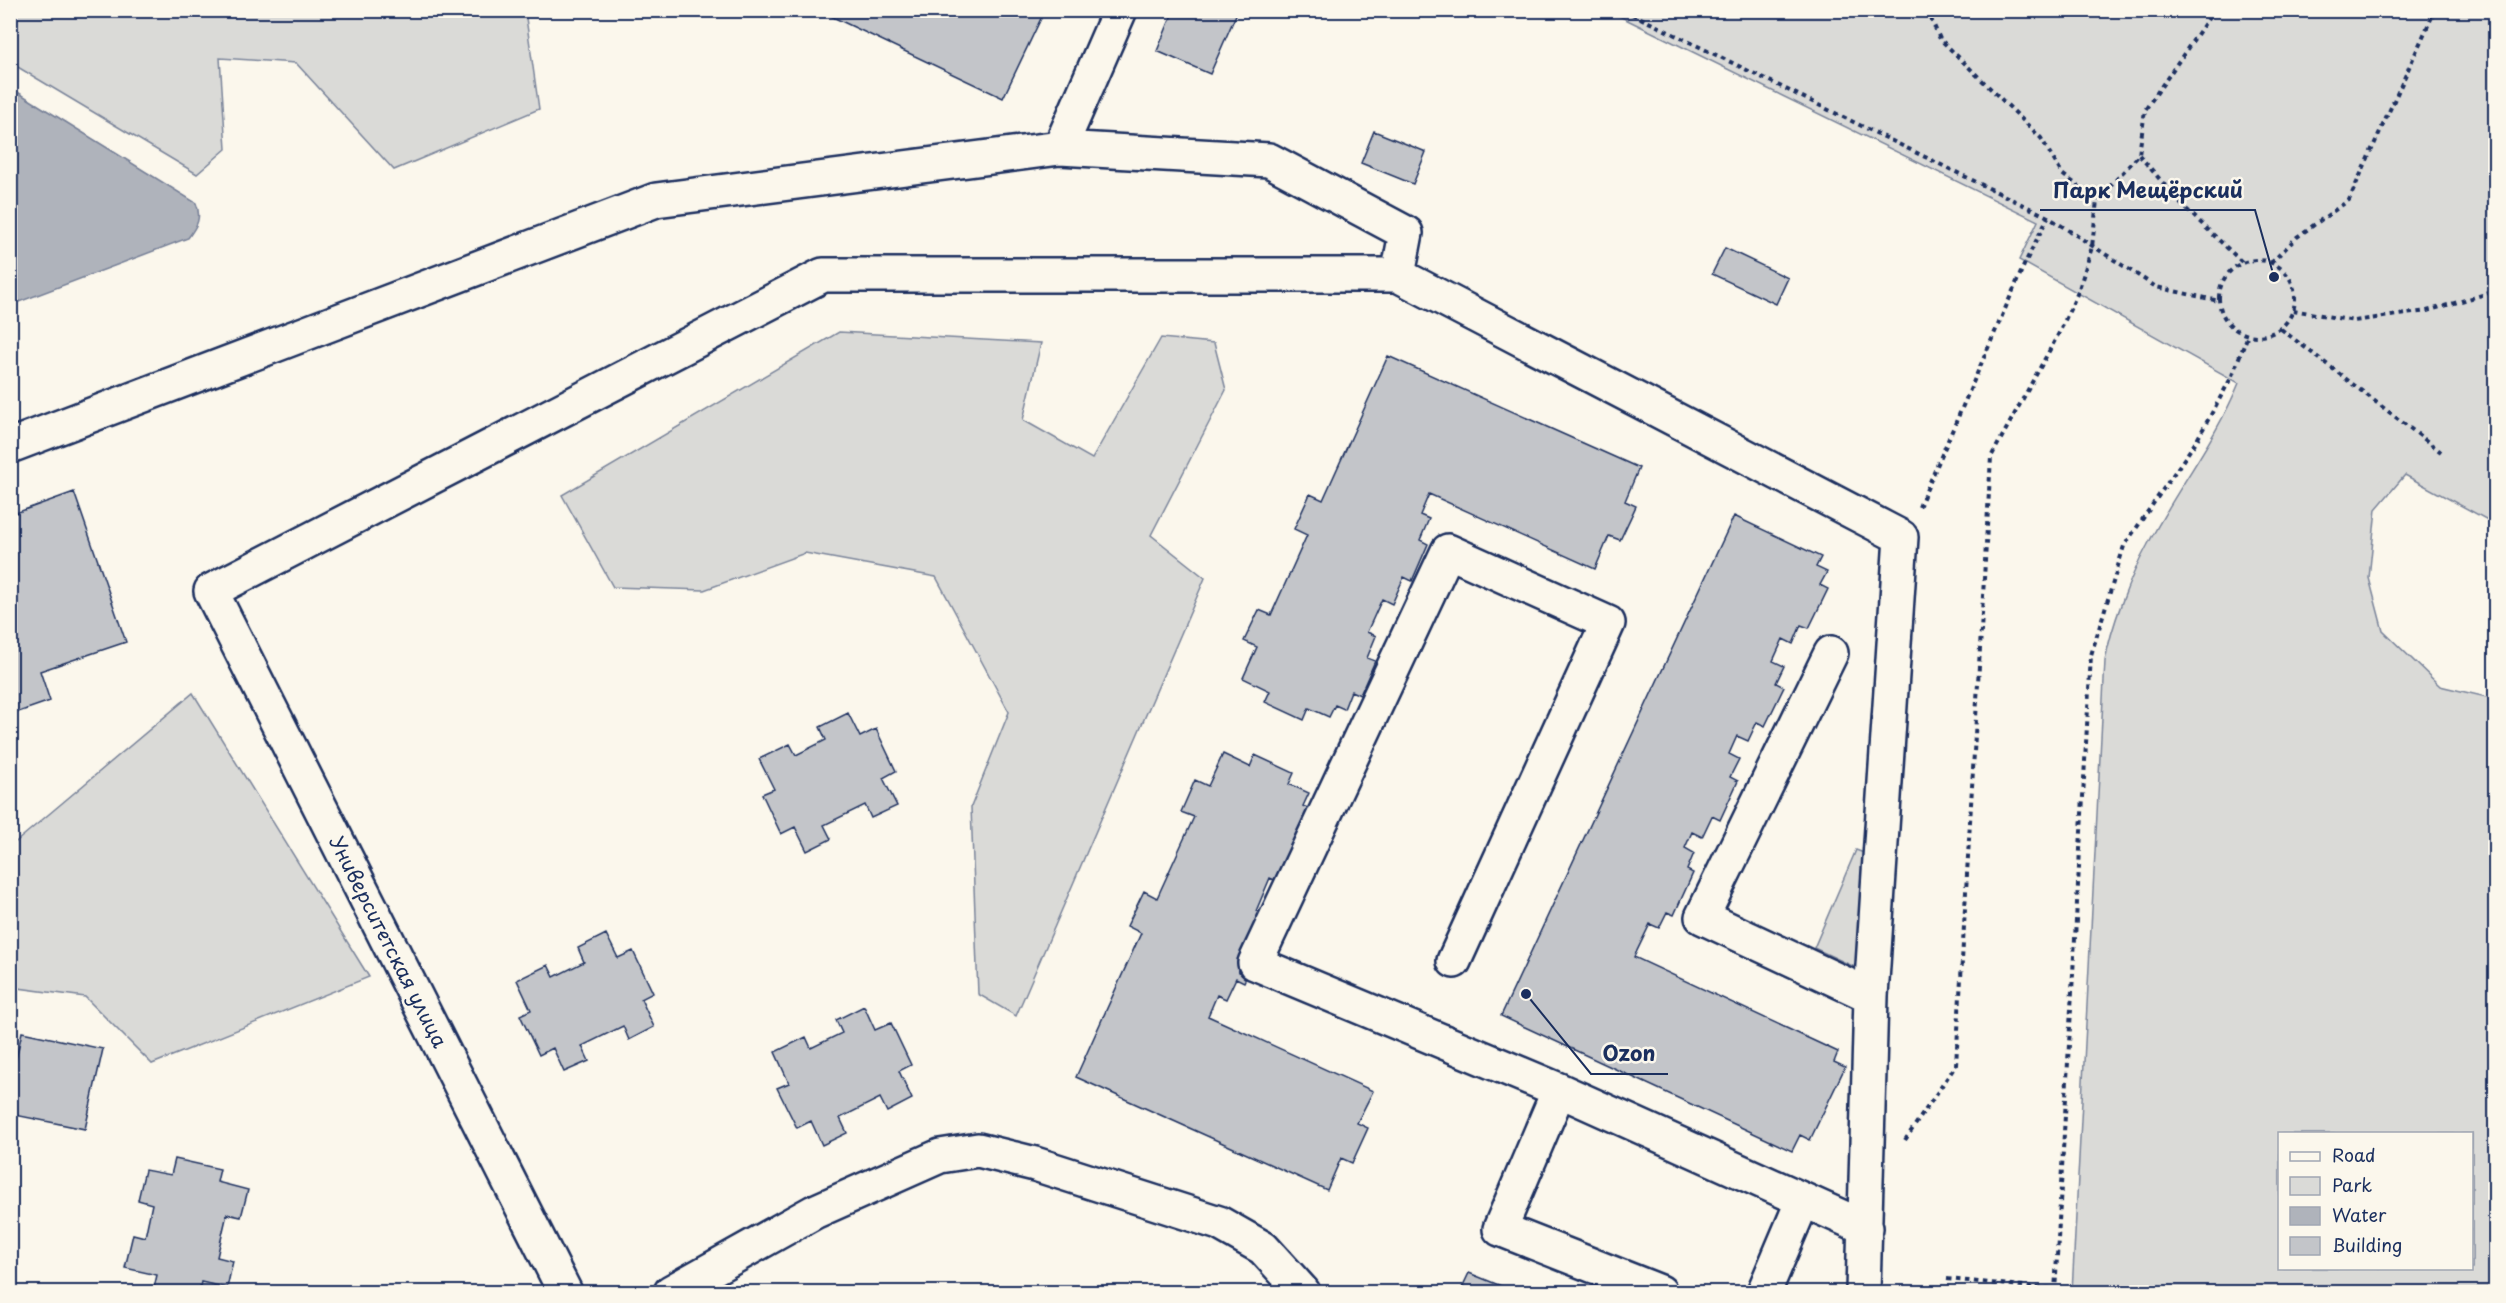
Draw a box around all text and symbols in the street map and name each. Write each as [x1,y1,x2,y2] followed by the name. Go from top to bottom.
[2040,171,2255,210] callout: Парк Мещёрский
[2053,173,2243,205] text: Парк Мещёрский
[322,830,456,1053] street label: Университетская улица
[1591,1035,1668,1074] callout: Ozon
[1603,1036,1655,1068] text: Ozon
[2278,1132,2473,1270] legend
[2332,1141,2376,1168] text: Road
[2332,1171,2372,1198] text: Park
[2332,1201,2387,1228] text: Water
[2332,1231,2402,1258] text: Building

